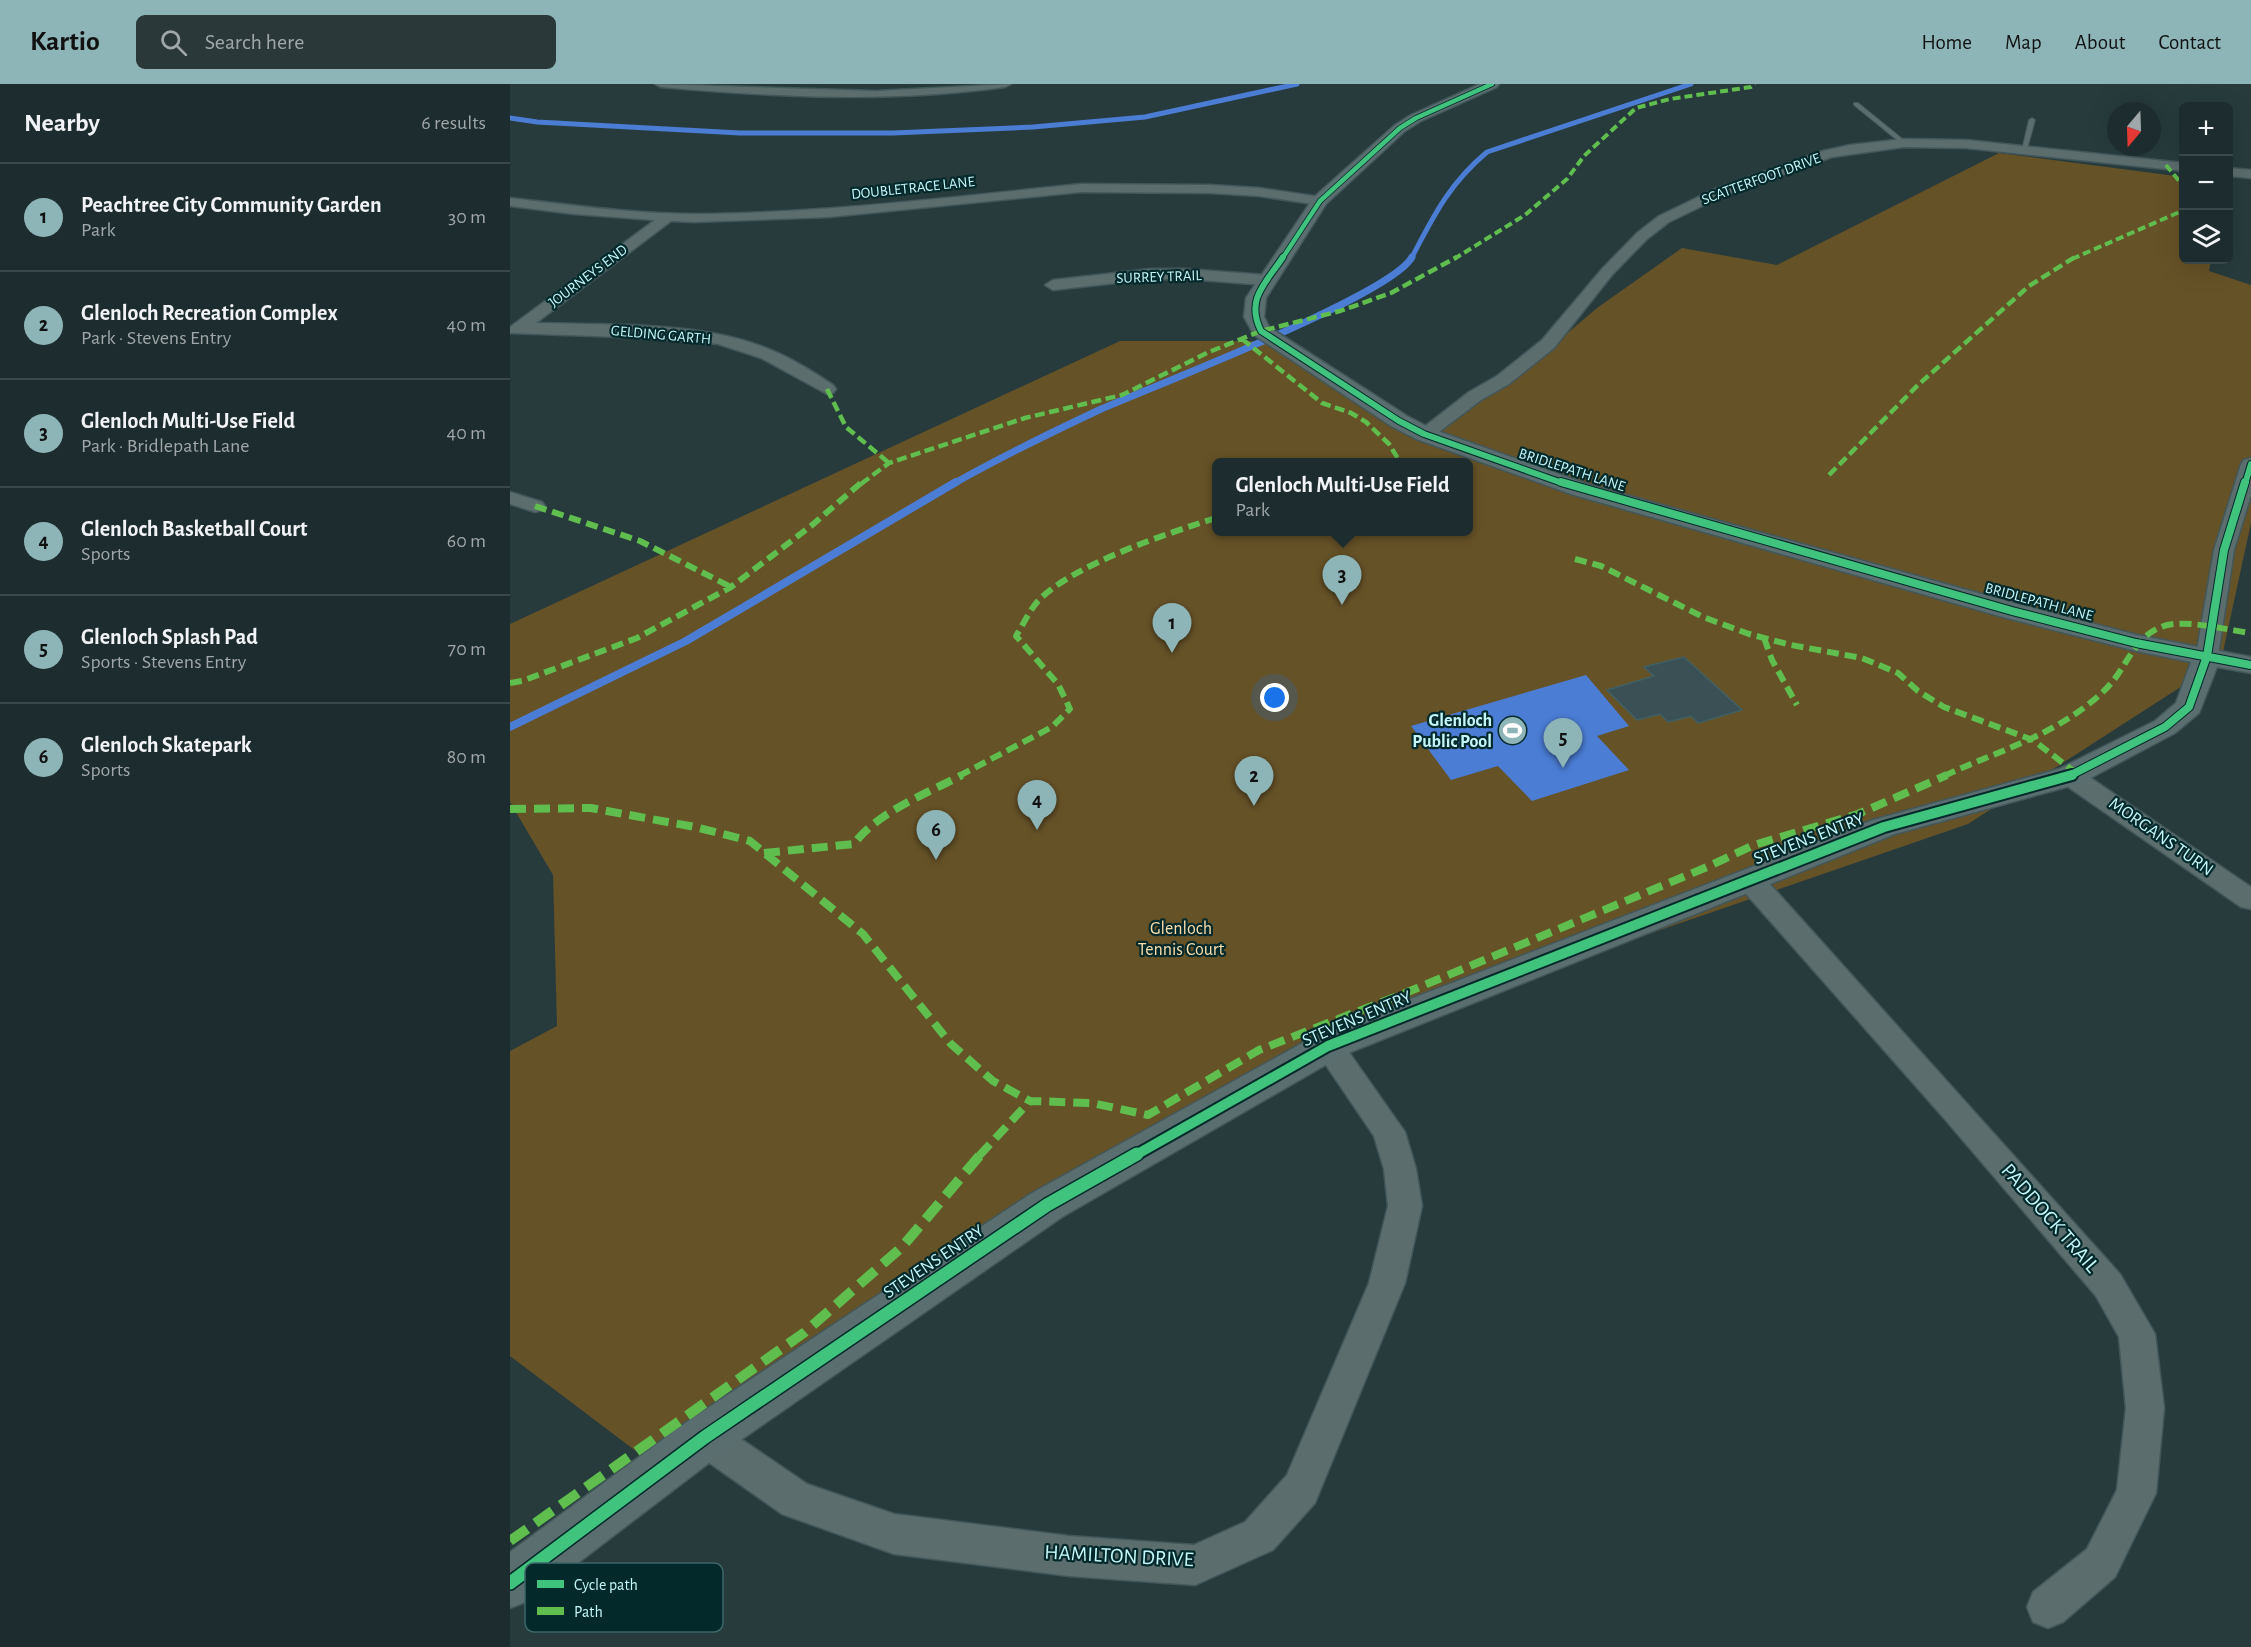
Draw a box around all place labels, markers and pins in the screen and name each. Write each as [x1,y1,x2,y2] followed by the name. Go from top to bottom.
[1322,556,1362,605] pin: 3
[1152,604,1192,653] pin: 1
[1412,712,1492,751] place label: Glenloch Public Pool
[1497,715,1529,747] sports icon: Glenloch Public Pool
[1544,718,1582,768] pin: 5
[1234,756,1274,806] pin: 2
[1018,780,1056,830] pin: 4
[916,810,956,860] pin: 6

